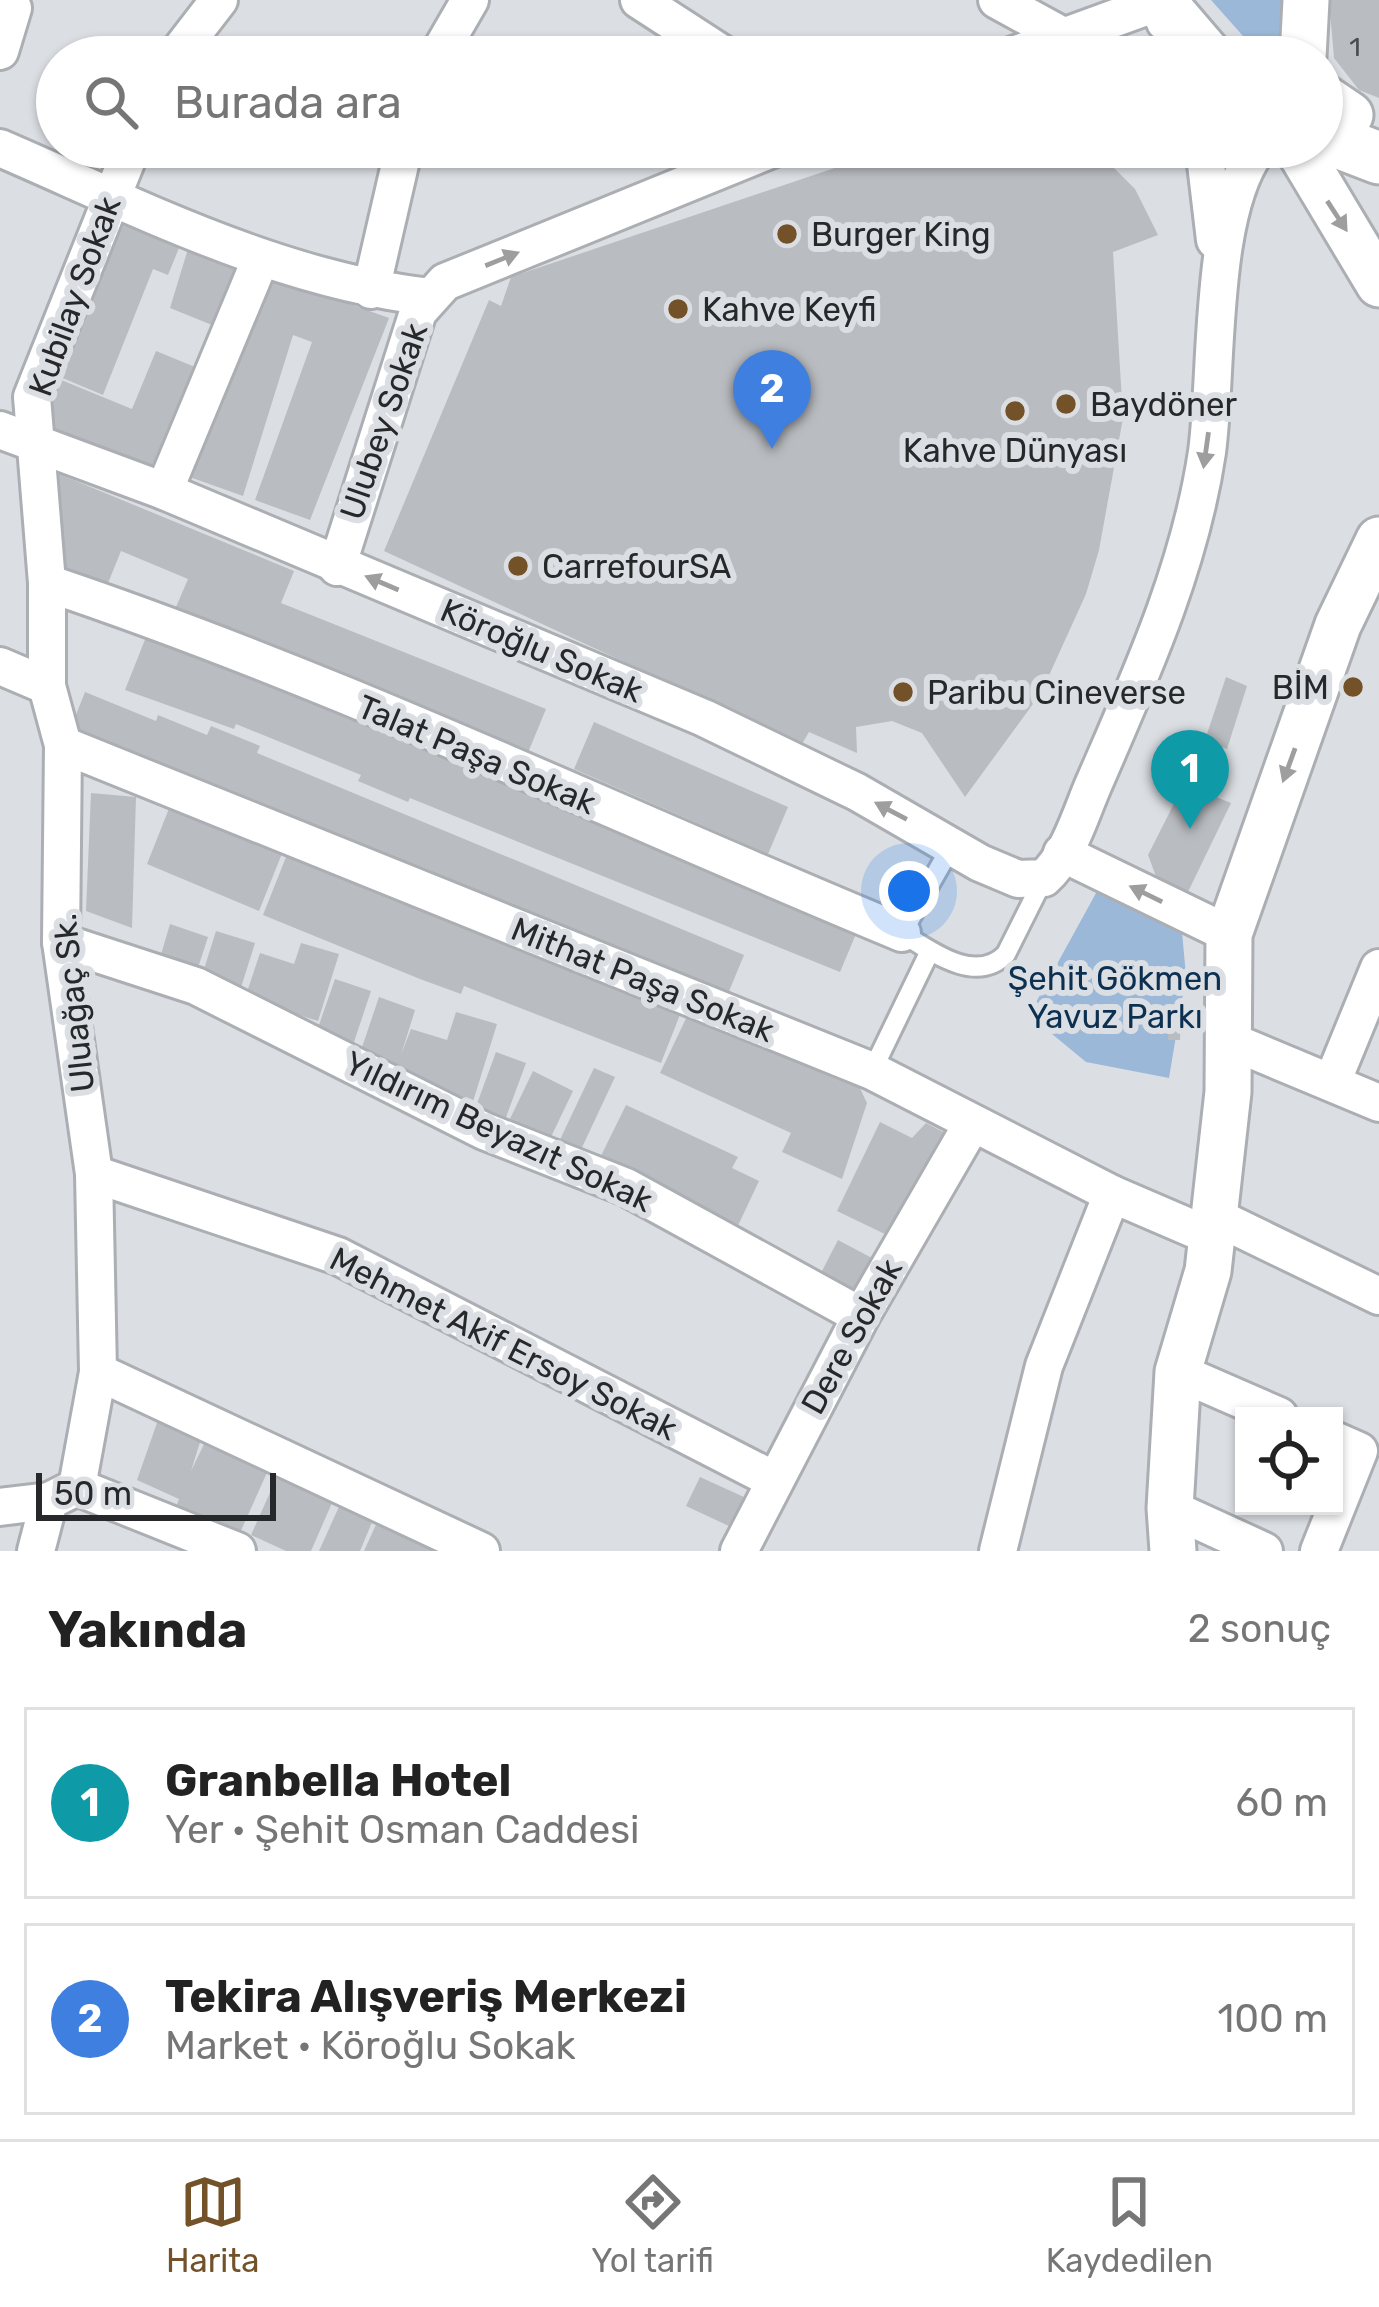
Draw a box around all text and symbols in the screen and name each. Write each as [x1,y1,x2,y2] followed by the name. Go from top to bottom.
[1349,31,1361,63] house number: 1
[36,36,1343,168] search box
[78,69,144,135] icon: search
[174,76,402,129] text: Burada ara
[20,191,129,401] street label: Kubilay Sokak
[1325,199,1347,232] one-way arrow
[811,215,991,254] place label: Burger King
[774,221,800,247] marker: Burger King
[484,249,520,268] one-way arrow
[702,290,877,329] place label: Kahve Keyfi
[665,296,691,322] marker: Kahve Keyfi
[332,318,435,525] street label: Ulubey Sokak
[733,350,811,449] pin: 2
[1090,385,1238,424] place label: Baydöner
[1053,391,1079,417] marker: Baydöner
[1002,398,1028,424] marker: Kahve Dünyası
[903,431,1127,470] place label: Kahve Dünyası
[1196,431,1215,469] one-way arrow
[542,547,731,586] place label: CarrefourSA
[505,553,531,579] marker: CarrefourSA
[364,573,400,592] one-way arrow
[435,590,649,711] street label: Köroğlu Sokak
[1272,668,1329,707] place label: BİM
[927,673,1186,712] place label: Paribu Cineverse
[1340,674,1366,700] marker: BİM
[890,679,916,705] marker: Paribu Cineverse
[352,687,602,822] street label: Talat Paşa Sokak
[1151,730,1229,829] pin: 1
[1279,747,1297,783] one-way arrow
[874,801,909,822] one-way arrow
[879,861,939,921] your location
[1128,884,1163,904] one-way arrow
[506,909,780,1050] street label: Mithat Paşa Sokak
[45,912,102,1094] street label: Uluağaç Sk.
[1008,959,1222,1036] park label: Şehit Gökmen Yavuz Parkı
[339,1043,659,1220] street label: Yıldırım Beyazıt Sokak
[324,1239,684,1448] street label: Mehmet Akif Ersoy Sokak
[793,1252,910,1421] street label: Dere Sokak
[1235,1407,1343,1515] map controls
[1235,1407,1343,1515] button: locate
[36,1467,276,1520] scale bar
[54,1474,132,1513] text: 50 m
[48,1599,247,1660] text: Yakında
[1188,1606,1331,1652] text: 2 sonuç
[165,1754,511,1807] text: Granbella Hotel
[80,1780,100,1826] text: 1
[1235,1780,1328,1826] text: 60 m
[165,1807,640,1853] text: Yer · Şehit Osman Caddesi
[165,1970,687,2023] text: Tekira Alışveriş Merkezi
[77,1996,103,2042] text: 2
[1218,1996,1328,2042] text: 100 m
[165,2023,576,2069] text: Market · Köroğlu Sokak
[166,2169,259,2280] tab: Harita
[591,2169,714,2280] tab: Yol tarifi
[1046,2169,1213,2280] tab: Kaydedilen

